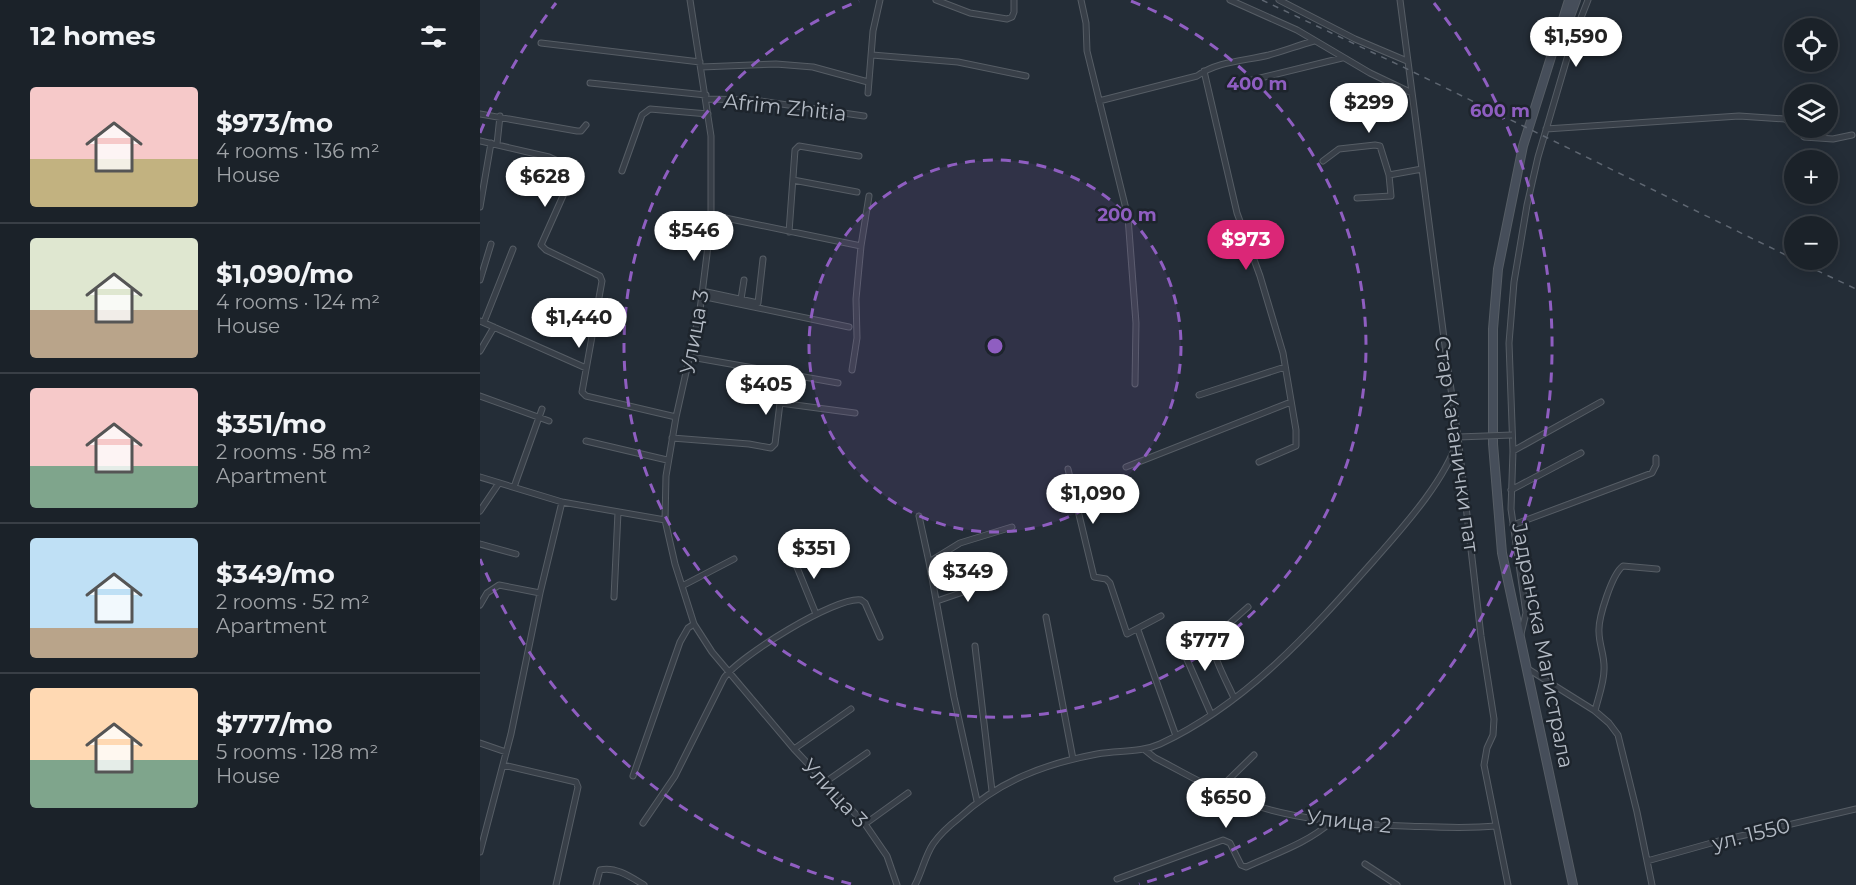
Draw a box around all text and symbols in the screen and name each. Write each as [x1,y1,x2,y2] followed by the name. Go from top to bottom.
[1527,17,1625,68] pin: $1,590
[1784,18,1838,270] map controls
[1784,18,1838,72] button: locate
[30,20,156,52] text: 12 homes
[417,20,450,53] icon: filters
[1544,24,1608,48] text: $1,590
[1227,73,1287,95] text: 400 m
[1333,83,1405,134] pin: $299
[1784,84,1838,138] button: layers
[722,88,848,126] street label: Afrim Zhitia
[1344,90,1394,114] text: $299
[1470,100,1530,122] text: 600 m
[216,107,333,139] text: $973/mo
[78,111,150,183] icon: home
[216,139,380,163] text: 4 rooms · 136 m²
[1784,150,1838,204] button: +
[509,157,581,208] pin: $628
[216,163,280,187] text: House
[520,164,570,188] text: $628
[1097,204,1157,226] text: 200 m
[658,211,730,262] pin: $546
[1784,216,1838,270] button: −
[668,218,720,242] text: $546
[1210,220,1282,271] pin: $973
[1221,227,1271,251] text: $973
[216,258,353,290] text: $1,090/mo
[78,262,150,334] icon: home
[674,288,714,376] street label: Улица 3
[216,290,380,314] text: 4 rooms · 124 m²
[530,298,628,349] pin: $1,440
[546,305,612,329] text: $1,440
[216,314,280,338] text: House
[1429,334,1485,554] street label: Стар Качанички пат
[985,336,1005,356] centre of rings
[730,365,802,416] pin: $405
[740,372,792,396] text: $405
[216,408,326,440] text: $351/mo
[78,412,150,484] icon: home
[216,440,371,464] text: 2 rooms · 58 m²
[216,464,327,488] text: Apartment
[1044,474,1142,525] pin: $1,090
[1060,481,1126,505] text: $1,090
[1507,520,1579,770] street label: Јадранска Магистрала
[778,529,850,580] pin: $351
[792,536,836,560] text: $351
[932,552,1004,603] pin: $349
[216,558,335,590] text: $349/mo
[943,559,993,583] text: $349
[78,562,150,634] icon: home
[216,590,370,614] text: 2 rooms · 52 m²
[216,614,327,638] text: Apartment
[1169,621,1241,672] pin: $777
[1180,628,1230,652] text: $777
[216,708,333,740] text: $777/mo
[78,712,150,784] icon: home
[216,740,378,764] text: 5 rooms · 128 m²
[797,753,873,833] street label: Улица 3
[216,764,280,788] text: House
[1190,778,1262,829] pin: $650
[1201,785,1251,809] text: $650
[1305,804,1393,838] street label: Улица 2
[1708,812,1793,856] street label: ул. 1550

